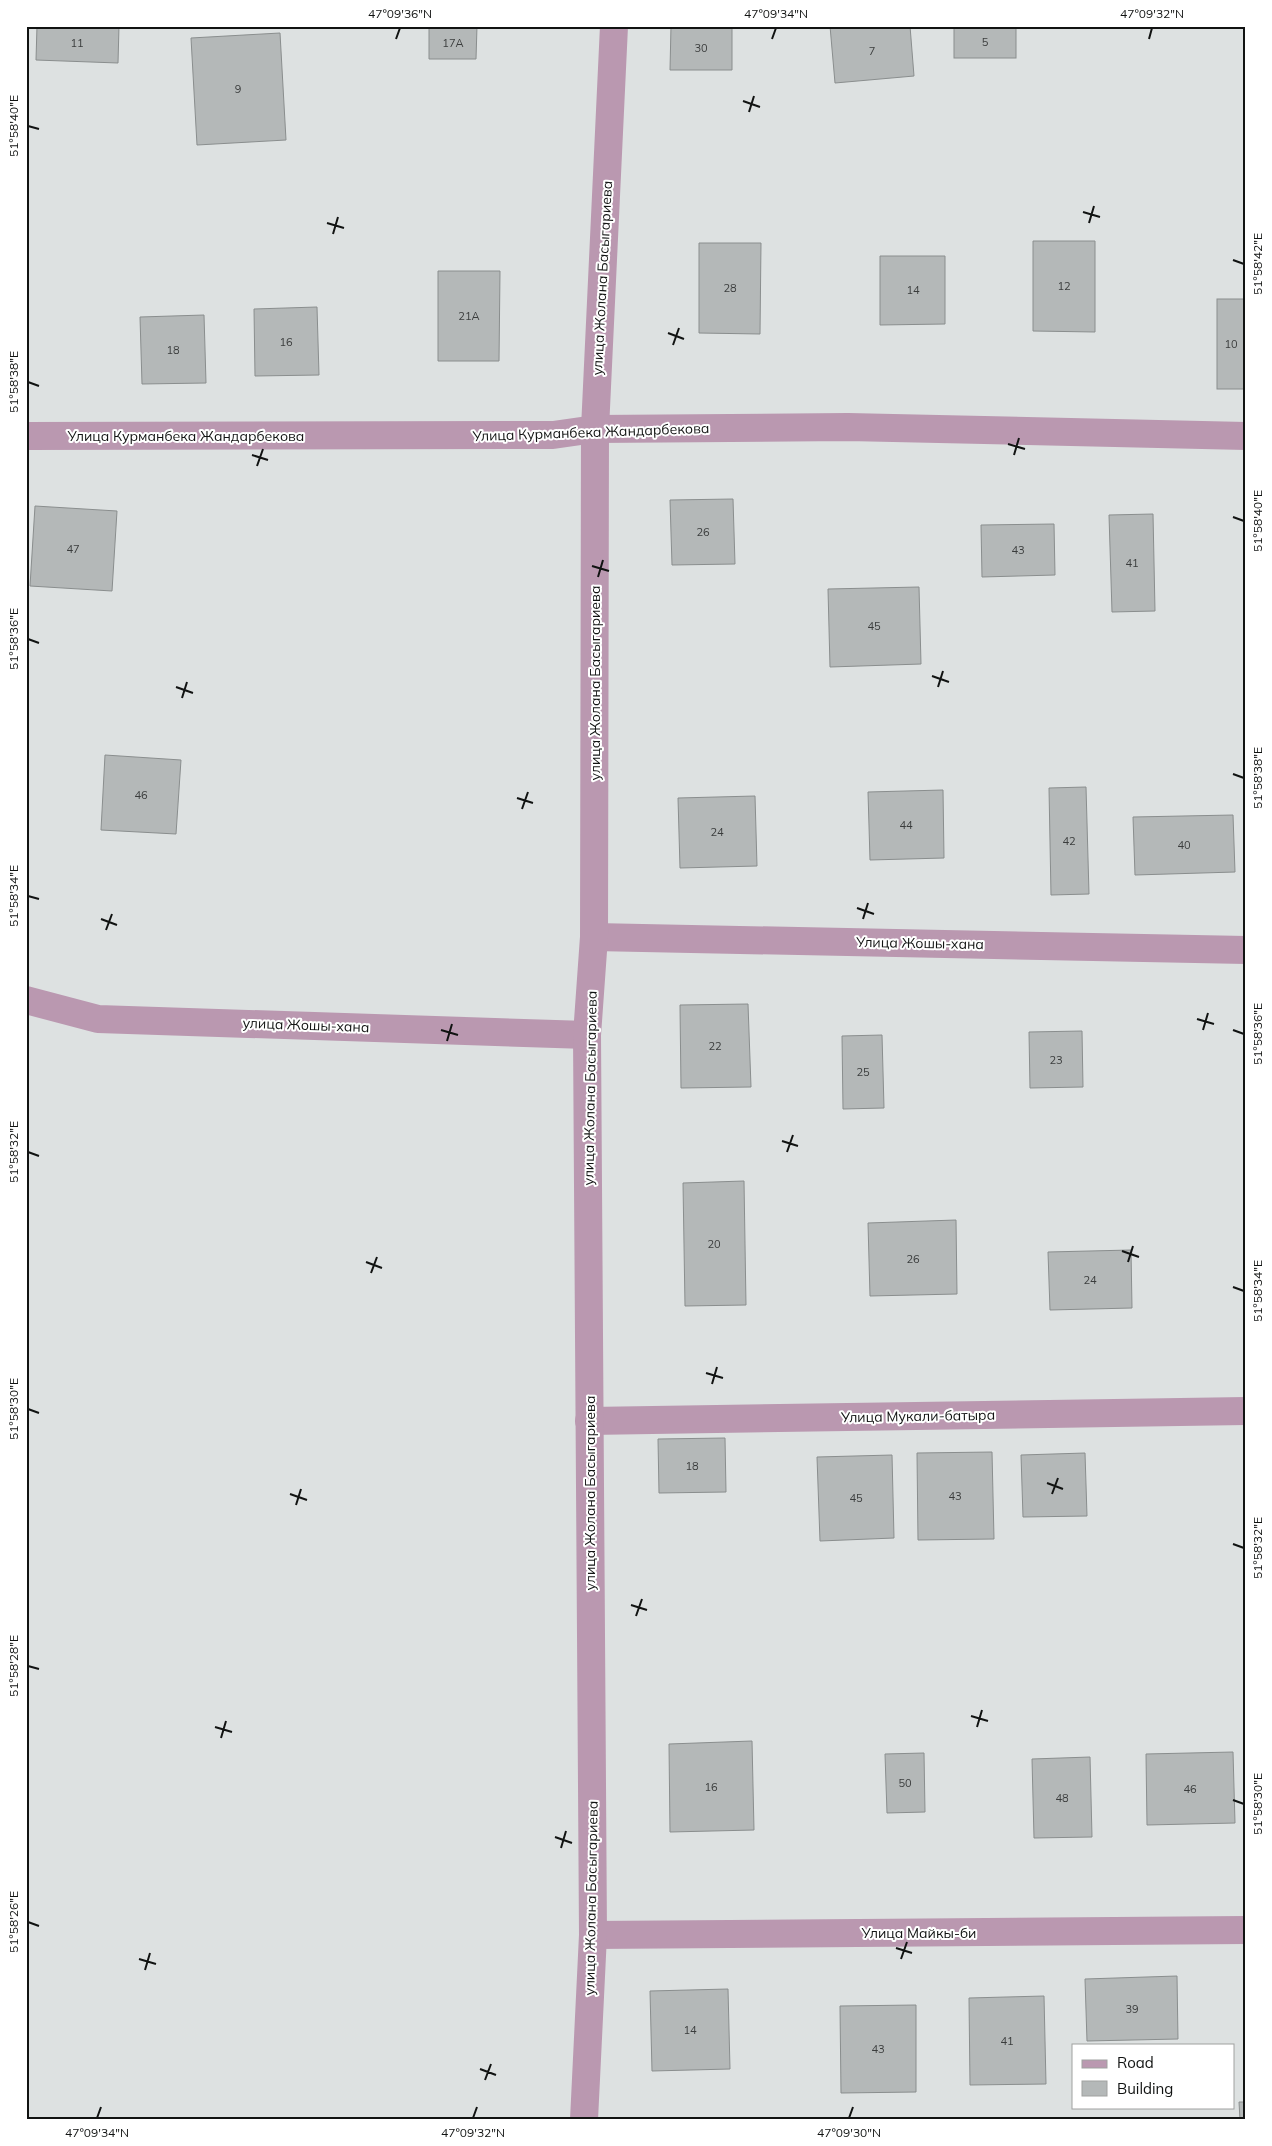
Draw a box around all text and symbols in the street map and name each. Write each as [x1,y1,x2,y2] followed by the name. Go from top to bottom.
[368,6,432,21] text: 47°09'36"N
[744,6,808,21] text: 47°09'34"N
[1120,6,1184,21] text: 47°09'32"N
[982,35,989,49] house number: 5
[70,36,84,50] house number: 11
[442,36,464,50] house number: 17А
[694,41,708,55] house number: 30
[869,44,875,58] house number: 7
[235,82,241,96] house number: 9
[6,95,21,157] text: 51°58'40"E
[588,180,616,376] street label: улица Жолана Басыгариева
[1250,233,1265,295] text: 51°58'42"E
[1057,279,1071,293] house number: 12
[723,281,737,295] house number: 28
[906,283,920,297] house number: 14
[458,309,480,323] house number: 21А
[279,335,293,349] house number: 16
[1224,337,1238,351] house number: 10
[166,343,180,357] house number: 18
[6,351,21,413] text: 51°58'38"E
[471,419,710,445] street label: Улица Курманбека Жандарбекова
[67,427,304,445] street label: Улица Курманбека Жандарбекова
[1250,490,1265,552] text: 51°58'40"E
[696,525,710,539] house number: 26
[66,542,80,556] house number: 47
[1011,543,1025,557] house number: 43
[1125,556,1139,570] house number: 41
[586,586,604,780] street label: улица Жолана Басыгариева
[6,608,21,670] text: 51°58'36"E
[867,619,881,633] house number: 45
[1250,747,1265,809] text: 51°58'38"E
[134,788,148,802] house number: 46
[899,818,913,832] house number: 44
[710,825,724,839] house number: 24
[1062,834,1076,848] house number: 42
[1177,838,1191,852] house number: 40
[6,865,21,927] text: 51°58'34"E
[855,933,984,953] street label: Улица Жошы-хана
[579,990,601,1186] street label: улица Жолана Басыгариева
[1250,1003,1265,1065] text: 51°58'36"E
[242,1014,370,1036] street label: улица Жошы-хана
[708,1039,722,1053] house number: 22
[1049,1053,1063,1067] house number: 23
[856,1065,870,1079] house number: 25
[6,1121,21,1183] text: 51°58'32"E
[707,1237,721,1251] house number: 20
[906,1252,920,1266] house number: 26
[1250,1260,1265,1322] text: 51°58'34"E
[1083,1273,1097,1287] house number: 24
[6,1378,21,1440] text: 51°58'30"E
[581,1396,599,1590] street label: улица Жолана Басыгариева
[840,1406,995,1426] street label: Улица Мукали-батыра
[685,1459,699,1473] house number: 18
[948,1489,962,1503] house number: 43
[849,1491,863,1505] house number: 45
[1250,1517,1265,1579] text: 51°58'32"E
[6,1635,21,1697] text: 51°58'28"E
[1250,1773,1265,1835] text: 51°58'30"E
[898,1776,912,1790] house number: 50
[704,1780,718,1794] house number: 16
[1183,1782,1197,1796] house number: 46
[1055,1791,1069,1805] house number: 48
[580,1800,602,1996] street label: улица Жолана Басыгариева
[6,1891,21,1953] text: 51°58'26"E
[861,1924,976,1942] street label: Улица Майкы-би
[1125,2002,1139,2016] house number: 39
[683,2023,697,2037] house number: 14
[1000,2034,1014,2048] house number: 41
[871,2042,885,2056] house number: 43
[1072,2044,1234,2108] legend
[1117,2053,1154,2072] text: Road
[1117,2079,1173,2098] text: Building
[65,2125,129,2140] text: 47°09'34"N
[441,2125,505,2140] text: 47°09'32"N
[817,2125,881,2140] text: 47°09'30"N

